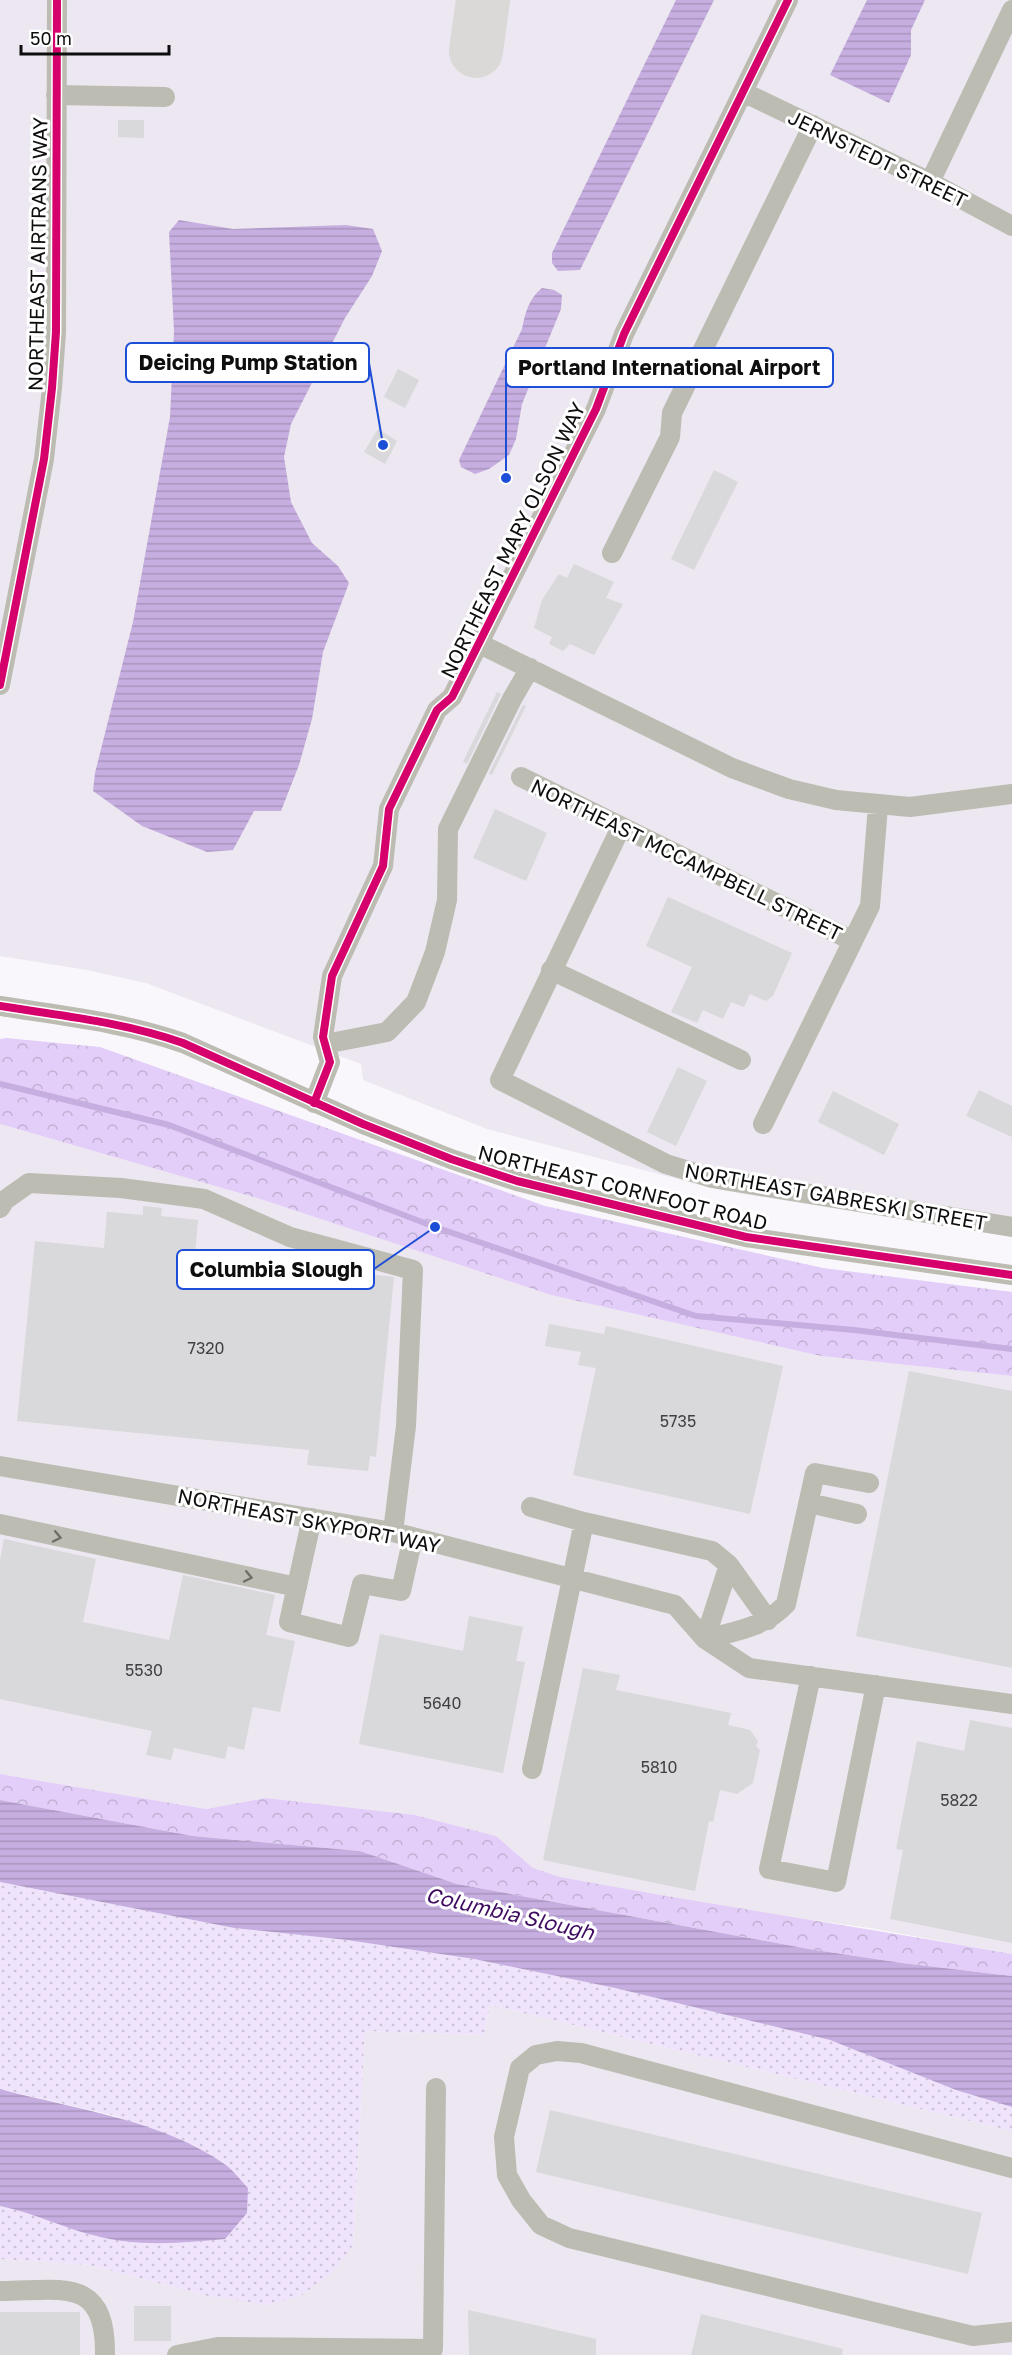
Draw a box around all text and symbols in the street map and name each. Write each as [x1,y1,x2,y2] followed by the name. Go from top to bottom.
[21,18,170,56] scale bar
[30,27,72,49] text: 50 m
[785,104,971,212] street label: JERNSTEDT STREET
[23,117,51,391] street label: NORTHEAST AIRTRANS WAY
[126,343,369,382] callout: Deicing Pump Station
[506,348,833,387] callout: Portland International Airport
[139,349,357,375] text: Deicing Pump Station
[518,354,820,380] text: Portland International Airport
[435,398,589,682] street label: NORTHEAST MARY OLSON WAY
[528,773,846,945] street label: NORTHEAST MCCAMPBELL STREET
[476,1139,770,1235] street label: NORTHEAST CORNFOOT ROAD
[683,1158,989,1234] street label: NORTHEAST GABRESKI STREET
[177,1250,374,1289] callout: Columbia Slough
[189,1256,363,1282] text: Columbia Slough
[187,1338,225,1358] house number: 7320
[660,1411,696,1431] house number: 5735
[176,1483,442,1557] street label: NORTHEAST SKYPORT WAY
[52,1529,62,1542] one-way arrow
[243,1570,253,1583] one-way arrow
[125,1660,163,1680] house number: 5530
[423,1693,461,1713] house number: 5640
[641,1757,677,1777] house number: 5810
[940,1790,978,1810] house number: 5822
[423,1881,598,1945] water label: Columbia Slough

